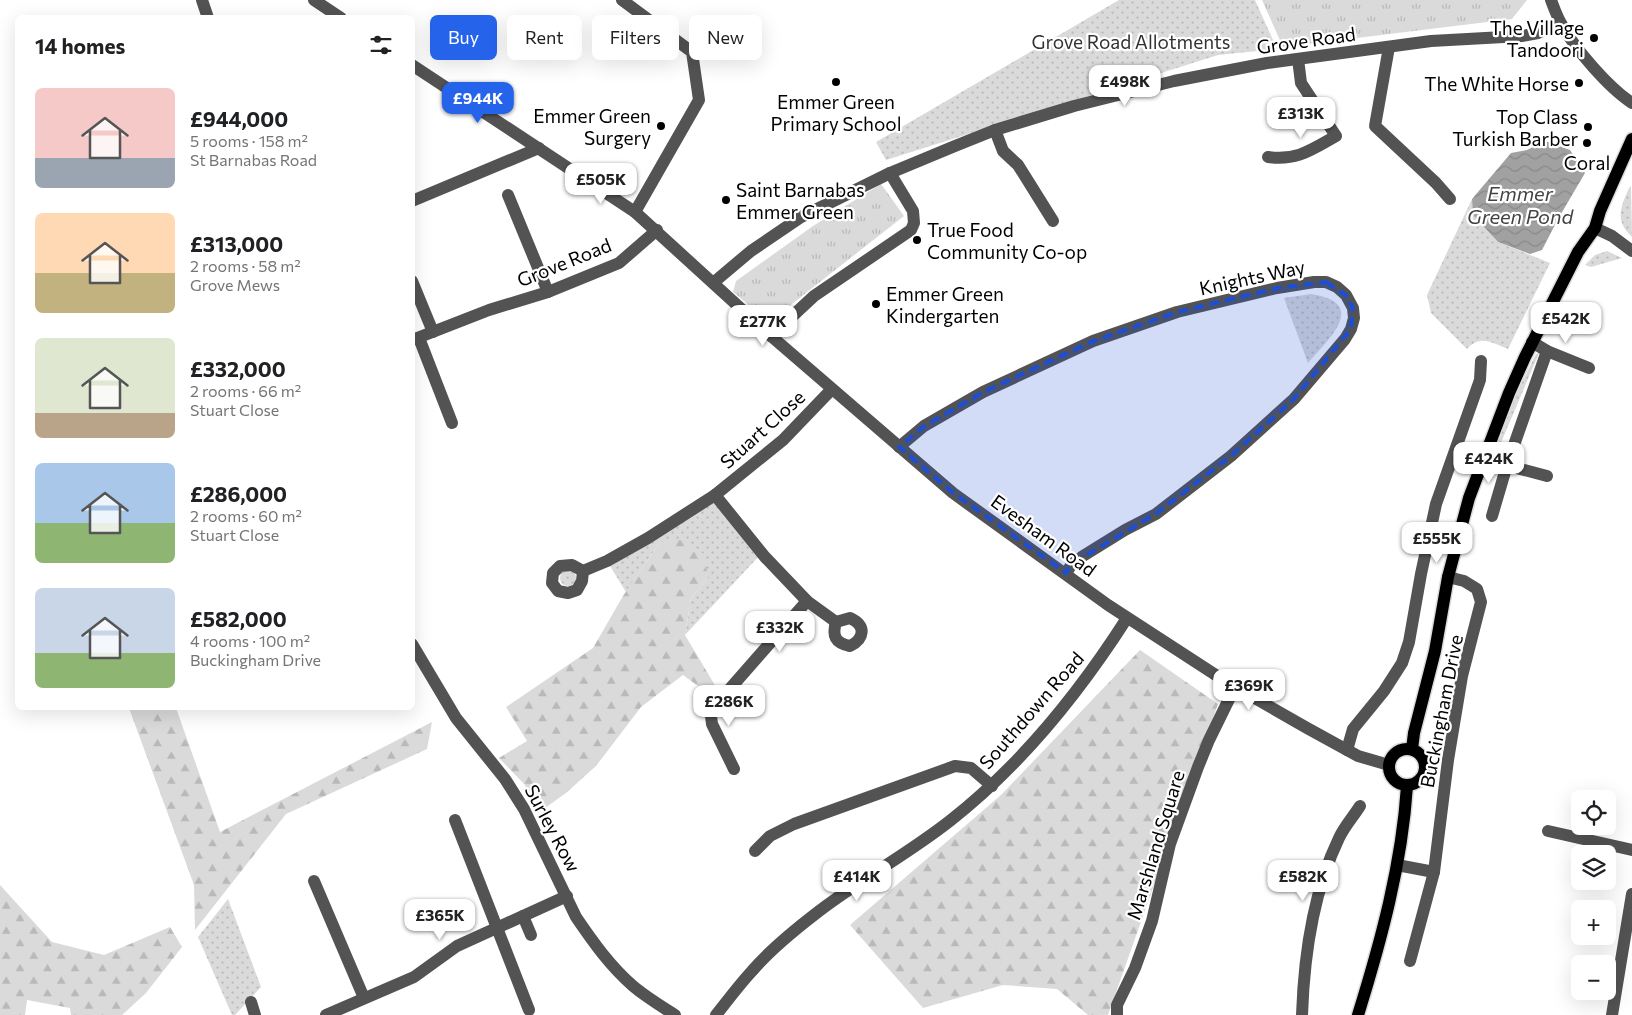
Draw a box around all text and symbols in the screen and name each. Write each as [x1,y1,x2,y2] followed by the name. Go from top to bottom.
[430,15,497,60] chip: Buy
[507,15,582,60] chip: Rent
[592,15,679,60] chip: Filters
[689,15,762,60] chip: New
[1490,16,1584,61] place label: The Village Tandoori
[1255,22,1357,58] street label: Grove Road
[1032,30,1230,53] park label: Grove Road Allotments
[367,31,395,59] icon: filters
[1588,32,1600,44] marker: The Village Tandoori
[35,33,125,58] text: 14 homes
[1090,64,1160,107] pin: £498K
[1100,71,1150,90] text: £498K
[1424,72,1569,95] place label: The White Horse
[830,76,842,88] marker: Emmer Green Primary School
[1573,77,1585,89] marker: The White Horse
[443,82,513,124] pin: £944K
[453,88,503,107] text: £944K
[771,90,901,135] place label: Emmer Green Primary School
[1266,96,1336,139] pin: £313K
[1278,103,1324,122] text: £313K
[533,104,651,149] place label: Emmer Green Surgery
[1452,105,1578,150] place label: Top Class Turkish Barber
[190,106,288,131] text: £944,000
[75,108,135,168] icon: home
[655,120,667,132] marker: Emmer Green Surgery
[1582,121,1594,133] marker: Top Class Turkish Barber
[190,131,308,150] text: 5 rooms · 158 m²
[1581,137,1593,149] marker: Coral
[190,150,317,169] text: St Barnabas Road
[1564,151,1610,174] place label: Coral
[566,162,636,205] pin: £505K
[576,169,626,188] text: £505K
[736,178,865,223] place label: Saint Barnabas Emmer Green
[1467,181,1574,228] water label: Emmer Green Pond
[720,194,732,206] marker: Saint Barnabas Emmer Green
[927,218,1087,263] place label: True Food Community Co-op
[190,231,283,256] text: £313,000
[75,233,135,293] icon: home
[513,233,615,291] street label: Grove Road
[911,234,923,246] marker: True Food Community Co-op
[1197,255,1307,299] street label: Knights Way
[190,256,301,275] text: 2 rooms · 58 m²
[190,275,280,294] text: Grove Mews
[886,282,1004,327] place label: Emmer Green Kindergarten
[870,298,882,310] marker: Emmer Green Kindergarten
[1531,302,1601,344] pin: £542K
[728,304,798,347] pin: £277K
[1541,308,1591,327] text: £542K
[739,311,787,330] text: £277K
[190,356,286,381] text: £332,000
[75,358,135,418] icon: home
[190,381,301,400] text: 2 rooms · 66 m²
[715,385,809,473] street label: Stuart Close
[190,400,279,419] text: Stuart Close
[1454,442,1524,484] pin: £424K
[1464,448,1514,467] text: £424K
[190,481,287,506] text: £286,000
[75,483,135,543] icon: home
[987,489,1101,581] street label: Evesham Road
[190,506,302,525] text: 2 rooms · 60 m²
[1402,522,1472,564] pin: £555K
[190,525,279,544] text: Stuart Close
[1413,528,1461,547] text: £555K
[190,606,287,631] text: £582,000
[75,608,135,668] icon: home
[745,610,815,653] pin: £332K
[756,617,804,636] text: £332K
[190,631,310,650] text: 4 rooms · 100 m²
[1415,632,1467,790] street label: Buckingham Drive
[974,647,1088,773] street label: Southdown Road
[190,650,321,669] text: Buckingham Drive
[1214,668,1284,711] pin: £369K
[1224,675,1274,694] text: £369K
[694,684,764,727] pin: £286K
[704,691,754,710] text: £286K
[1121,767,1189,923] street label: Marshland Square
[520,780,586,876] street label: Surley Row
[1571,790,1616,1000] map controls
[1571,790,1616,835] button: locate
[1571,845,1616,890] button: layers
[822,860,892,902] pin: £414K
[1268,860,1338,902] pin: £582K
[833,866,881,885] text: £414K
[1278,866,1328,885] text: £582K
[405,898,475,941] pin: £365K
[1571,900,1616,945] button: +
[415,905,465,924] text: £365K
[1571,955,1616,1000] button: −

